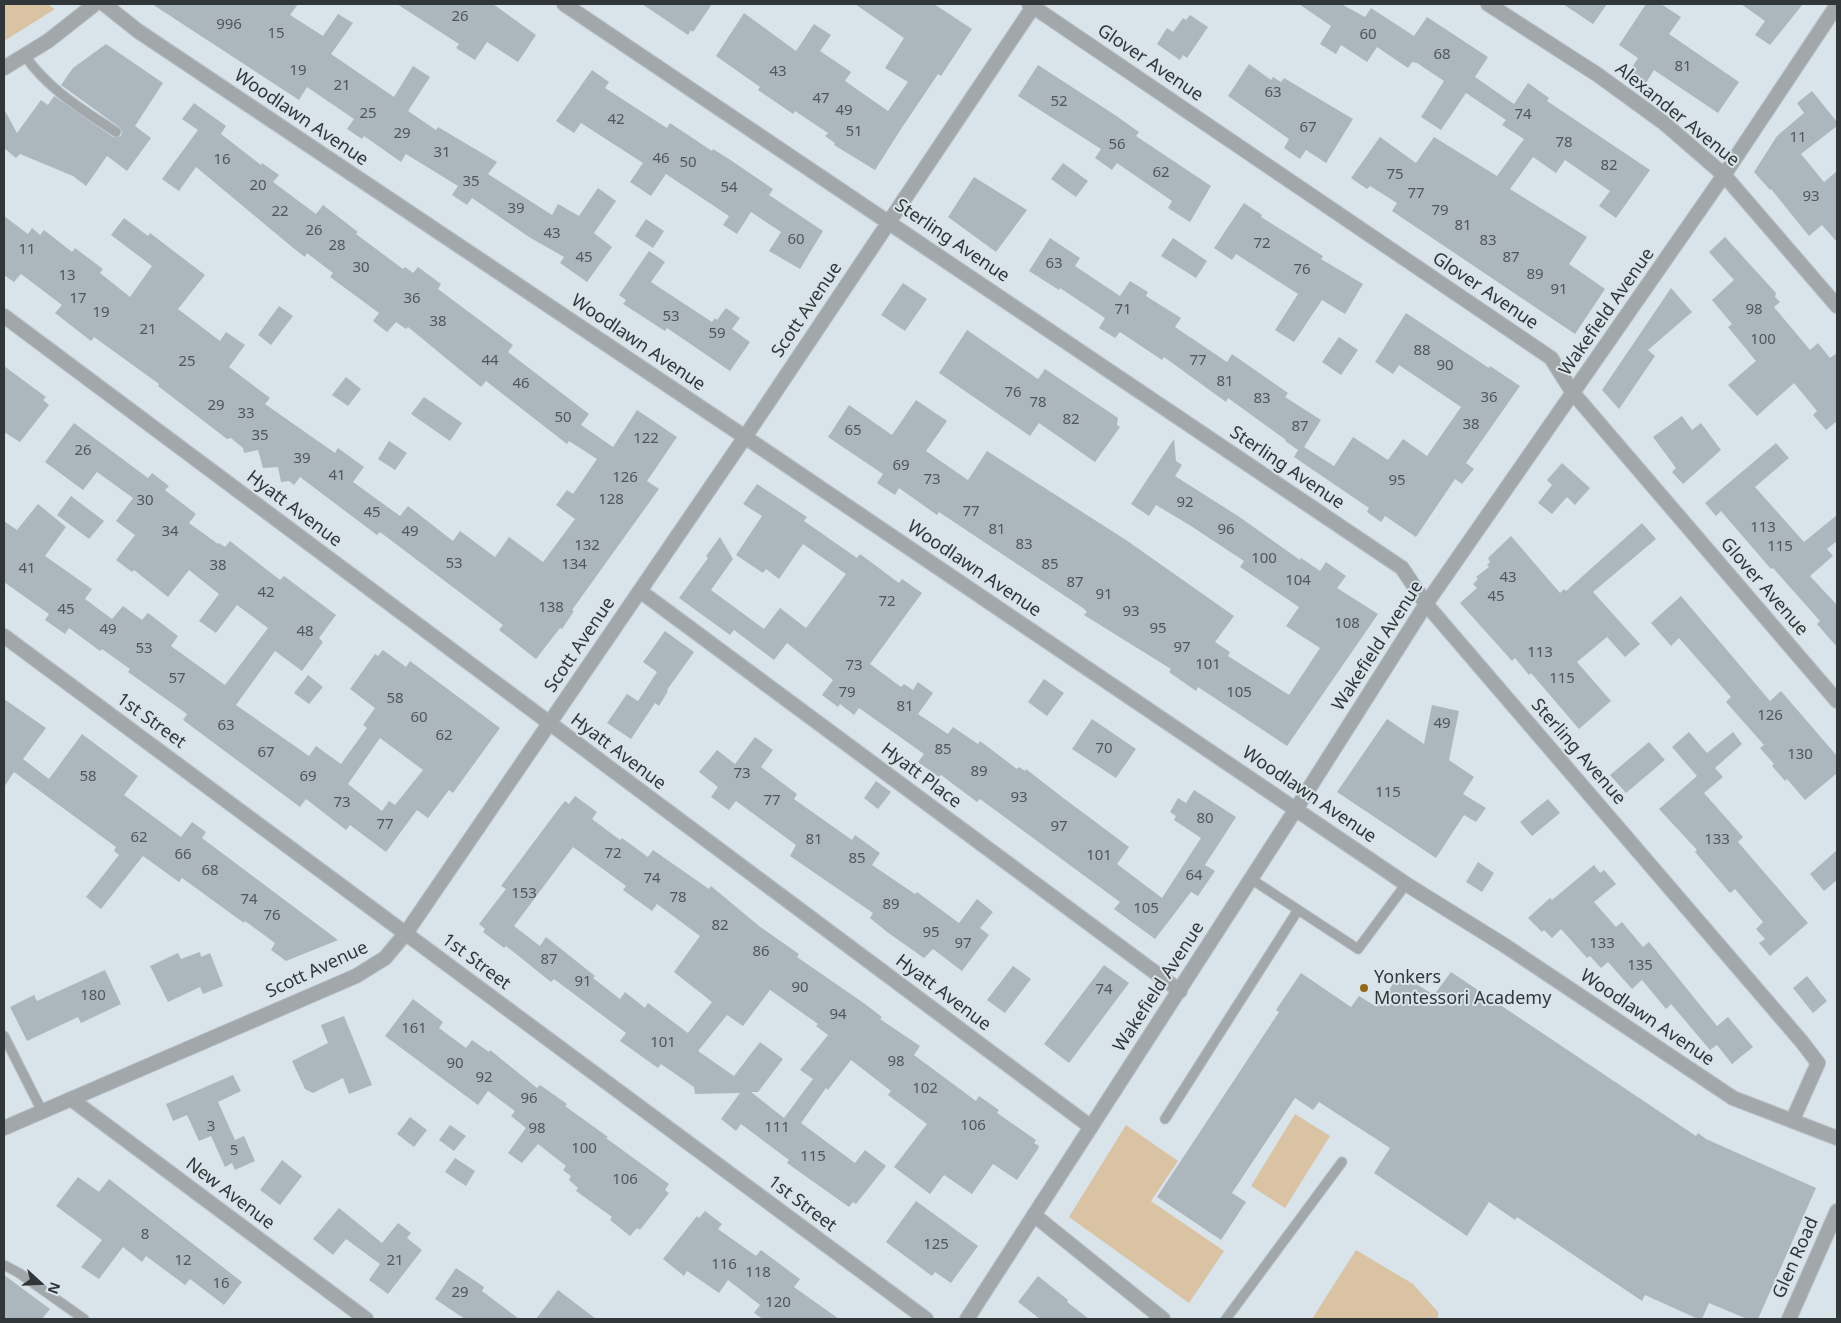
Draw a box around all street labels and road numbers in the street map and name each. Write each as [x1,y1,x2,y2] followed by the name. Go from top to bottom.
[1093,20,1207,106] street label: Glover Avenue
[1611,58,1743,172] street label: Alexander Avenue
[230,65,372,171] street label: Woodlawn Avenue
[891,195,1013,287] street label: Sterling Avenue
[1555,244,1659,380] street label: Wakefield Avenue
[1428,248,1542,334] street label: Glover Avenue
[767,258,847,362] street label: Scott Avenue
[567,290,709,396] street label: Woodlawn Avenue
[1226,422,1348,514] street label: Sterling Avenue
[242,466,346,552] street label: Hyatt Avenue
[903,516,1045,622] street label: Woodlawn Avenue
[1716,534,1812,640] street label: Glover Avenue
[1328,577,1428,715] street label: Wakefield Avenue
[540,593,620,697] street label: Scott Avenue
[112,689,190,753] street label: 1st Street
[1526,695,1630,809] street label: Sterling Avenue
[566,709,670,795] street label: Hyatt Avenue
[877,739,965,813] street label: Hyatt Place
[1238,742,1380,848] street label: Woodlawn Avenue
[1109,918,1209,1056] street label: Wakefield Avenue
[437,929,515,995] street label: 1st Street
[262,937,372,1003] street label: Scott Avenue
[891,950,995,1036] street label: Hyatt Avenue
[1576,965,1718,1071] street label: Woodlawn Avenue
[181,1154,279,1234] street label: New Avenue
[763,1171,841,1237] street label: 1st Street
[1768,1214,1824,1302] street label: Glen Road

